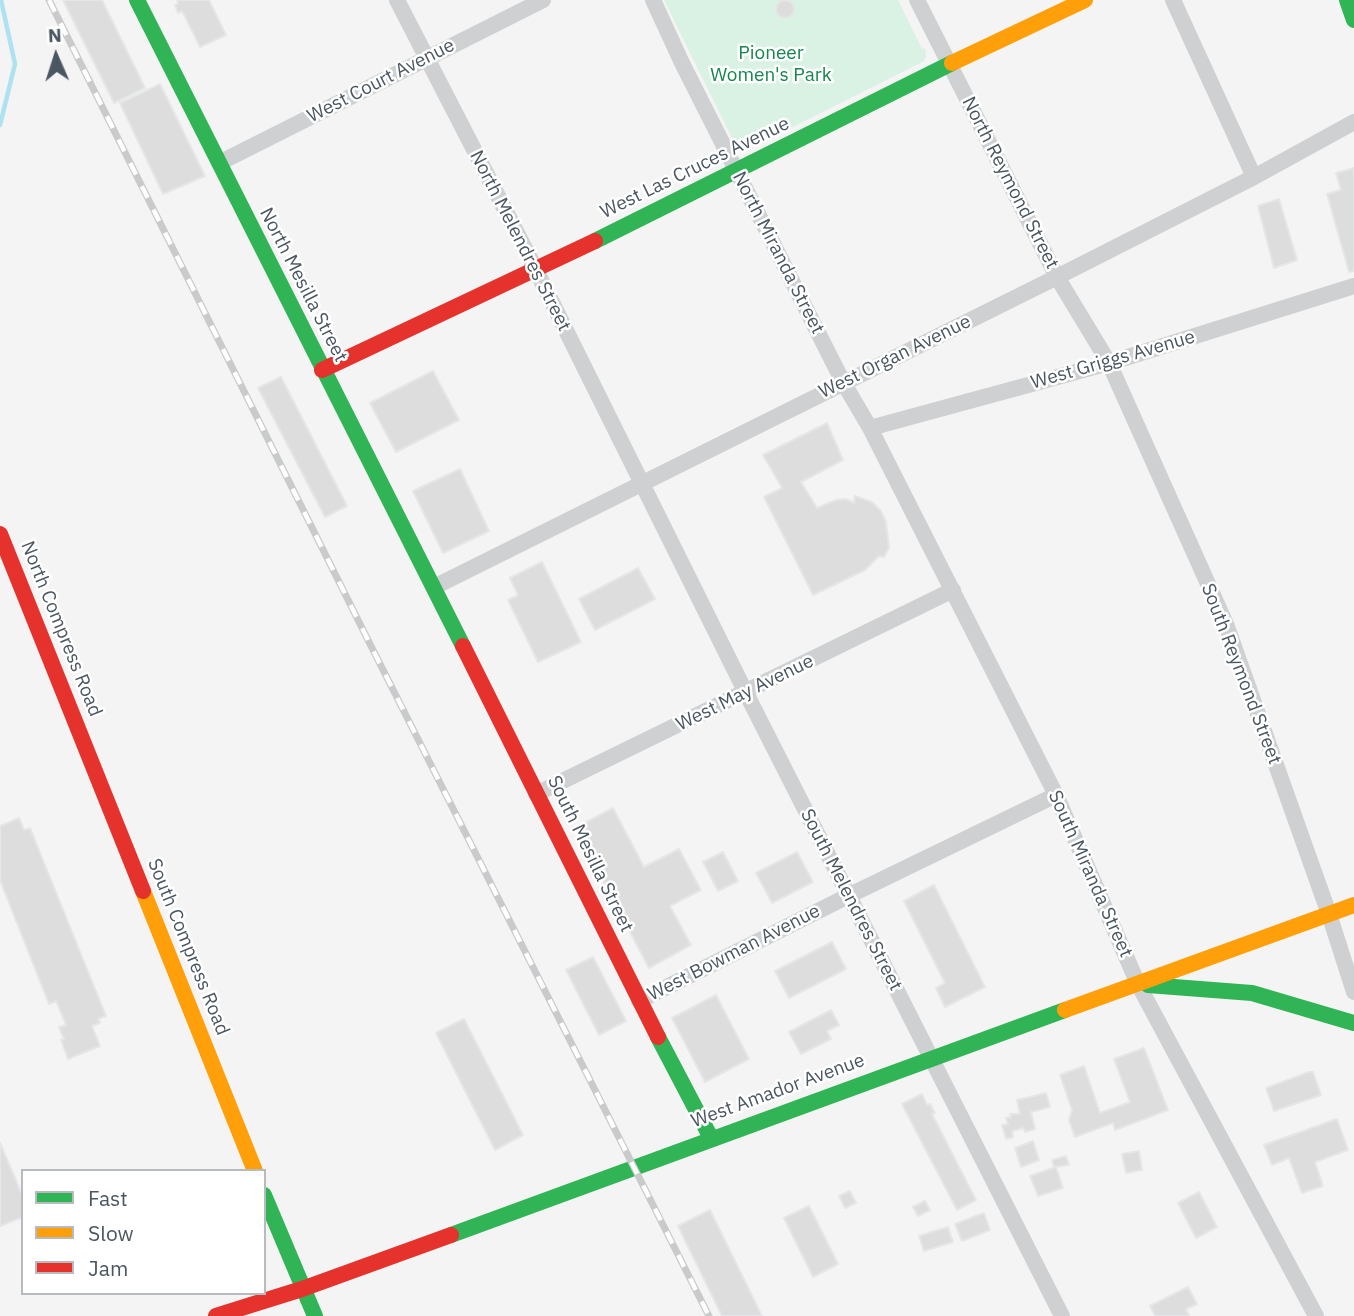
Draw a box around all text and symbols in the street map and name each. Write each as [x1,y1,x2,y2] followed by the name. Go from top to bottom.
[21,21,91,91] north arrow
[47,23,62,47] text: N
[304,34,458,128] street label: West Court Avenue
[710,43,832,87] park label: Pioneer Women's Park
[957,93,1063,273] street label: North Reymond Street
[597,112,793,224] street label: West Las Cruces Avenue
[465,147,575,335] street label: North Melendres Street
[727,168,829,338] street label: North Miranda Street
[254,204,352,366] street label: North Mesilla Street
[815,310,975,404] street label: West Organ Avenue
[1028,326,1198,394] street label: West Griggs Avenue
[15,538,107,720] street label: North Compress Road
[1196,580,1286,768] street label: South Reymond Street
[672,650,818,736] street label: West May Avenue
[542,772,638,936] street label: South Mesilla Street
[1043,787,1137,961] street label: South Miranda Street
[795,805,907,995] street label: South Melendres Street
[142,855,234,1039] street label: South Compress Road
[644,900,824,1006] street label: West Bowman Avenue
[688,1049,868,1133] street label: West Amador Avenue
[21,1169,266,1295] legend
[88,1184,128,1212] text: Fast
[88,1219,134,1247] text: Slow
[88,1254,128,1282] text: Jam

